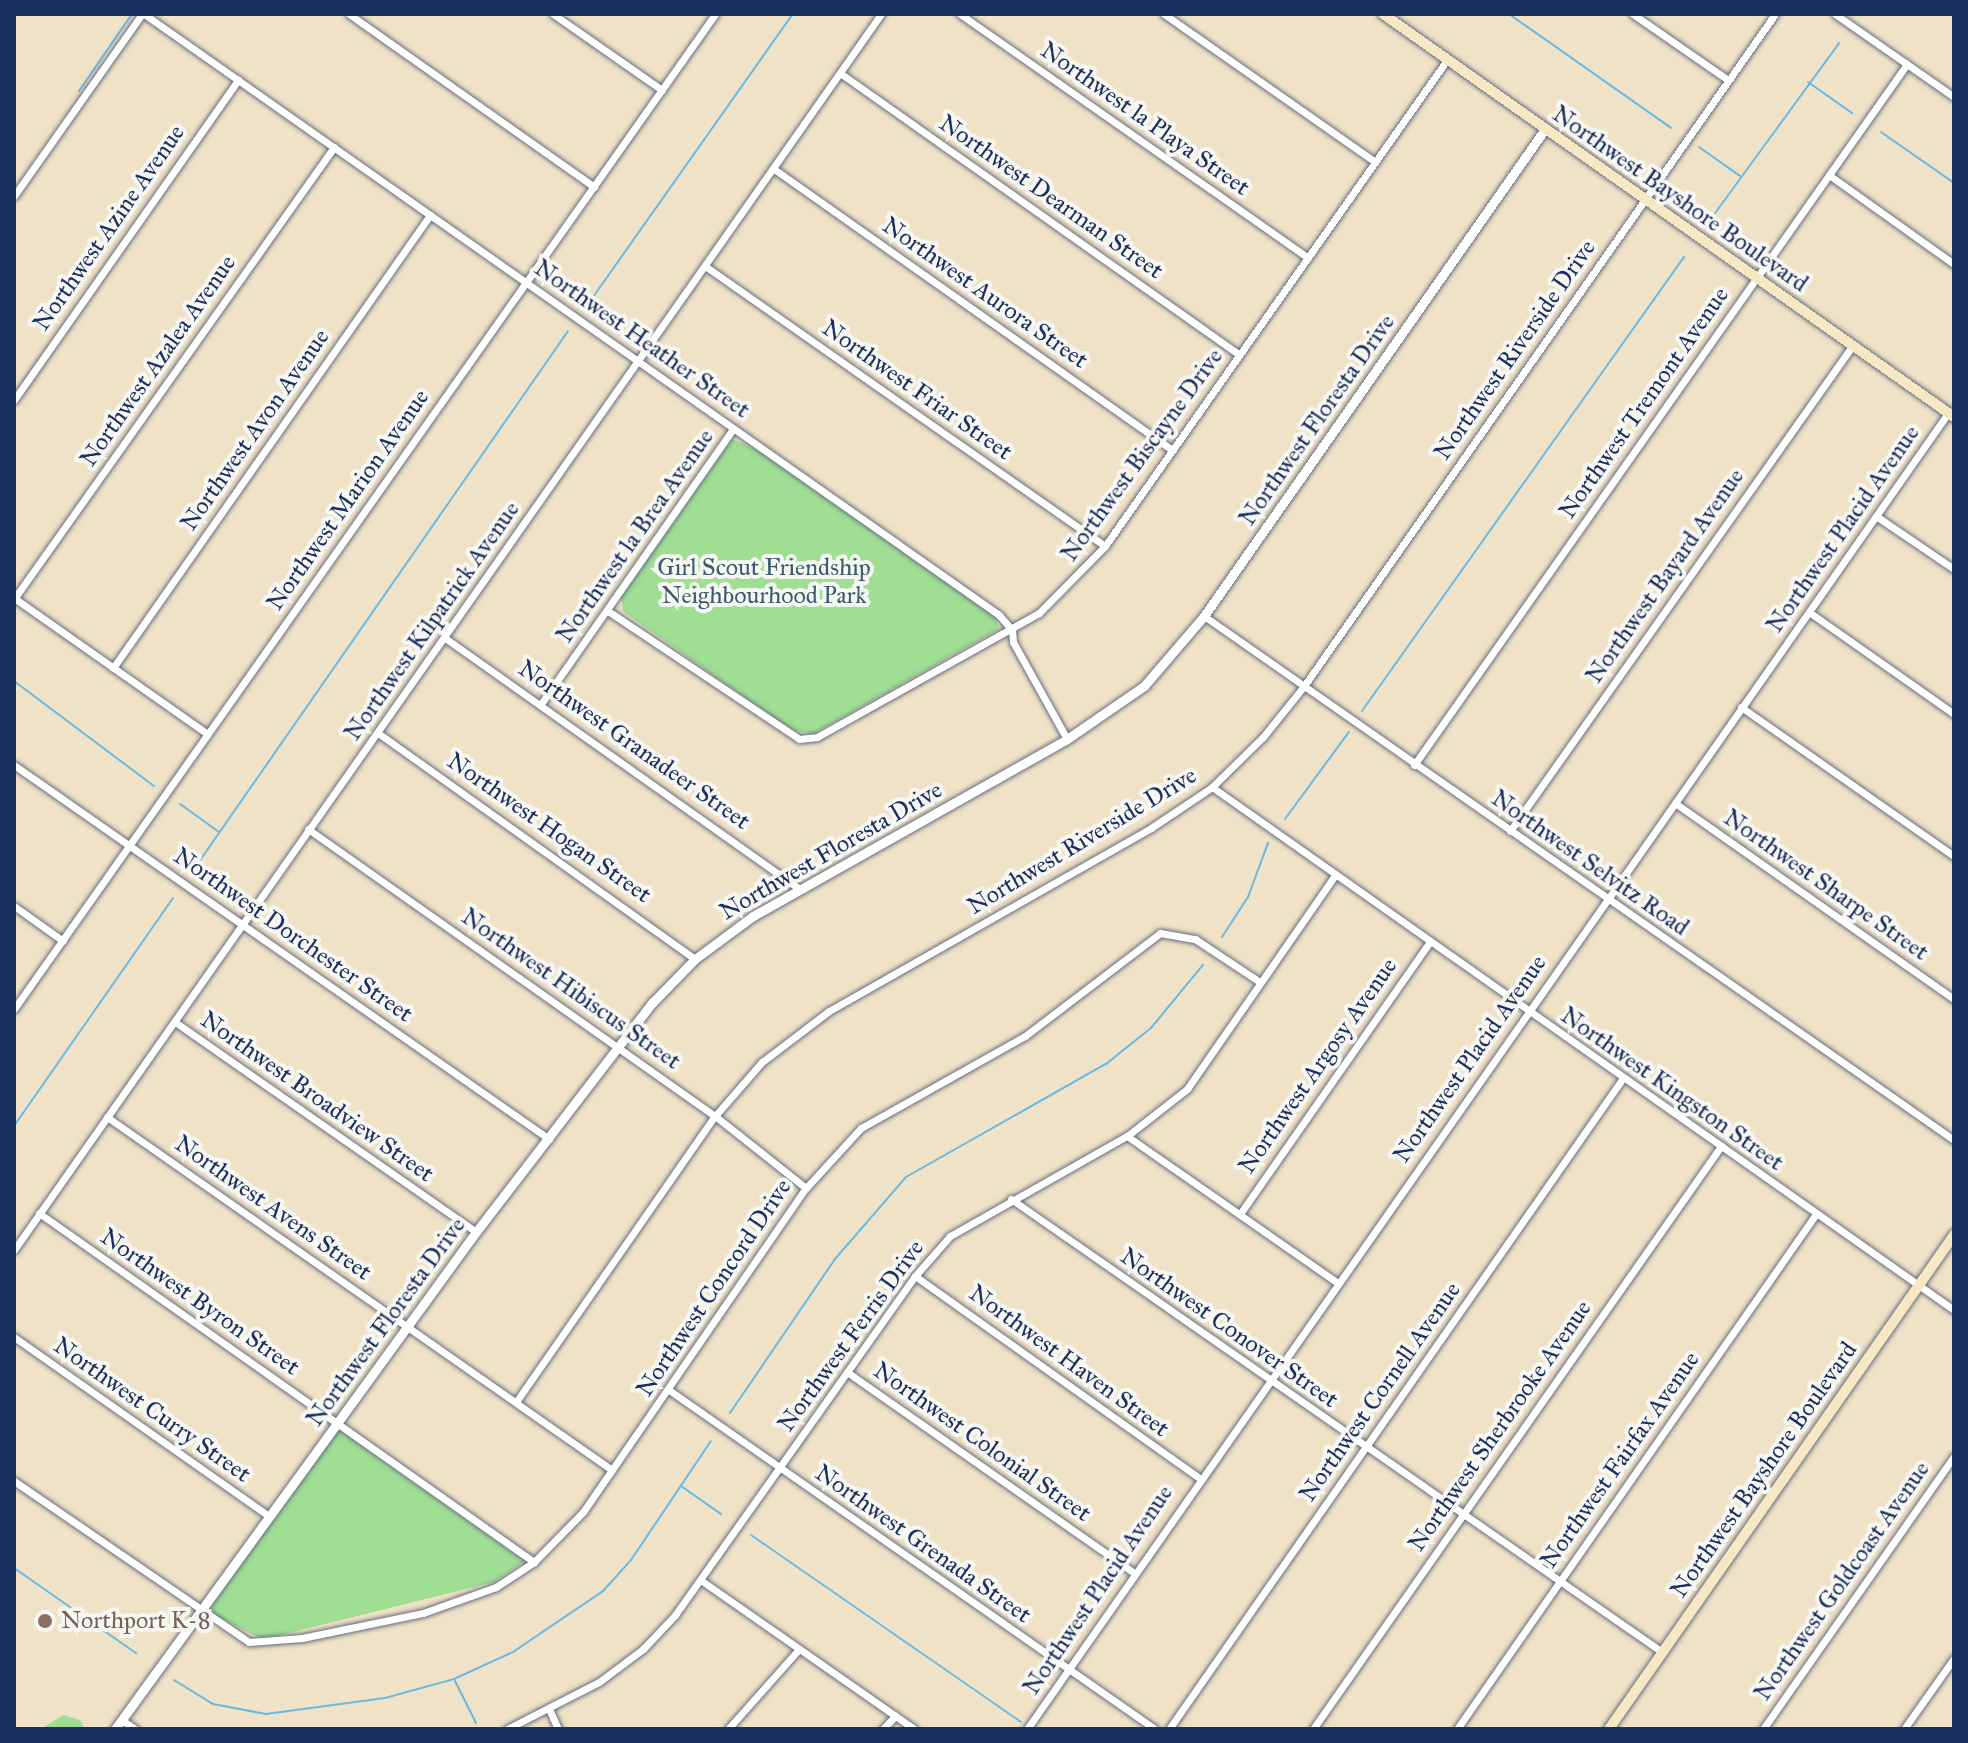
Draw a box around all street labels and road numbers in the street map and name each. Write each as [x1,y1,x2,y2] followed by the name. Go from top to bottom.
[1035,36,1255,202] street label: Northwest la Playa Street
[1547,100,1813,298] street label: Northwest Bayshore Boulevard
[933,109,1169,285] street label: Northwest Dearman Street
[27,120,191,336] street label: Northwest Azine Avenue
[877,211,1093,375] street label: Northwest Aurora Street
[1428,234,1602,466] street label: Northwest Riverside Drive
[74,250,242,472] street label: Northwest Azalea Avenue
[529,254,755,424] street label: Northwest Heather Street
[1553,282,1735,524] street label: Northwest Tremont Avenue
[1233,309,1401,531] street label: Northwest Floresta Drive
[816,314,1018,466] street label: Northwest Friar Street
[174,324,336,536] street label: Northwest Avon Avenue
[1055,343,1229,567] street label: Northwest Biscayne Drive
[261,384,435,616] street label: Northwest Marion Avenue
[1760,420,1926,638] street label: Northwest Placid Avenue
[550,424,720,648] street label: Northwest la Brea Avenue
[1580,463,1750,689] street label: Northwest Bayard Avenue
[338,496,526,746] street label: Northwest Kilpatrick Avenue
[513,654,755,836] street label: Northwest Granadeer Street
[441,747,657,909] street label: Northwest Hogan Street
[962,761,1202,921] street label: Northwest Riverside Drive
[715,776,947,926] street label: Northwest Floresta Drive
[1486,784,1694,942] street label: Northwest Selvitz Road
[1718,803,1934,967] street label: Northwest Sharpe Street
[168,841,418,1029] street label: Northwest Dorchester Street
[456,902,686,1076] street label: Northwest Hibiscus Street
[1387,950,1553,1168] street label: Northwest Placid Avenue
[1233,953,1403,1179] street label: Northwest Argosy Avenue
[1555,1001,1789,1177] street label: Northwest Kingston Street
[195,1005,439,1189] street label: Northwest Broadview Street
[169,1129,377,1287] street label: Northwest Avens Street
[630,1174,798,1402] street label: Northwest Concord Drive
[300,1212,472,1432] street label: Northwest Floresta Drive
[95,1222,305,1382] street label: Northwest Byron Street
[772,1235,930,1437] street label: Northwest Ferris Drive
[1115,1242,1343,1414] street label: Northwest Conover Street
[1293,1277,1467,1507] street label: Northwest Cornell Avenue
[963,1279,1175,1443] street label: Northwest Haven Street
[1402,1295,1598,1557] street label: Northwest Sherbrooke Avenue
[48,1331,256,1489] street label: Northwest Curry Street
[1665,1337,1863,1603] street label: Northwest Bayshore Boulevard
[1534,1346,1706,1574] street label: Northwest Fairfax Avenue
[868,1356,1096,1528] street label: Northwest Colonial Street
[1748,1456,1936,1706] street label: Northwest Goldcoast Avenue
[809,1458,1037,1630] street label: Northwest Grenada Street
[1017,1480,1179,1700] street label: Northwest Placid Avenue

